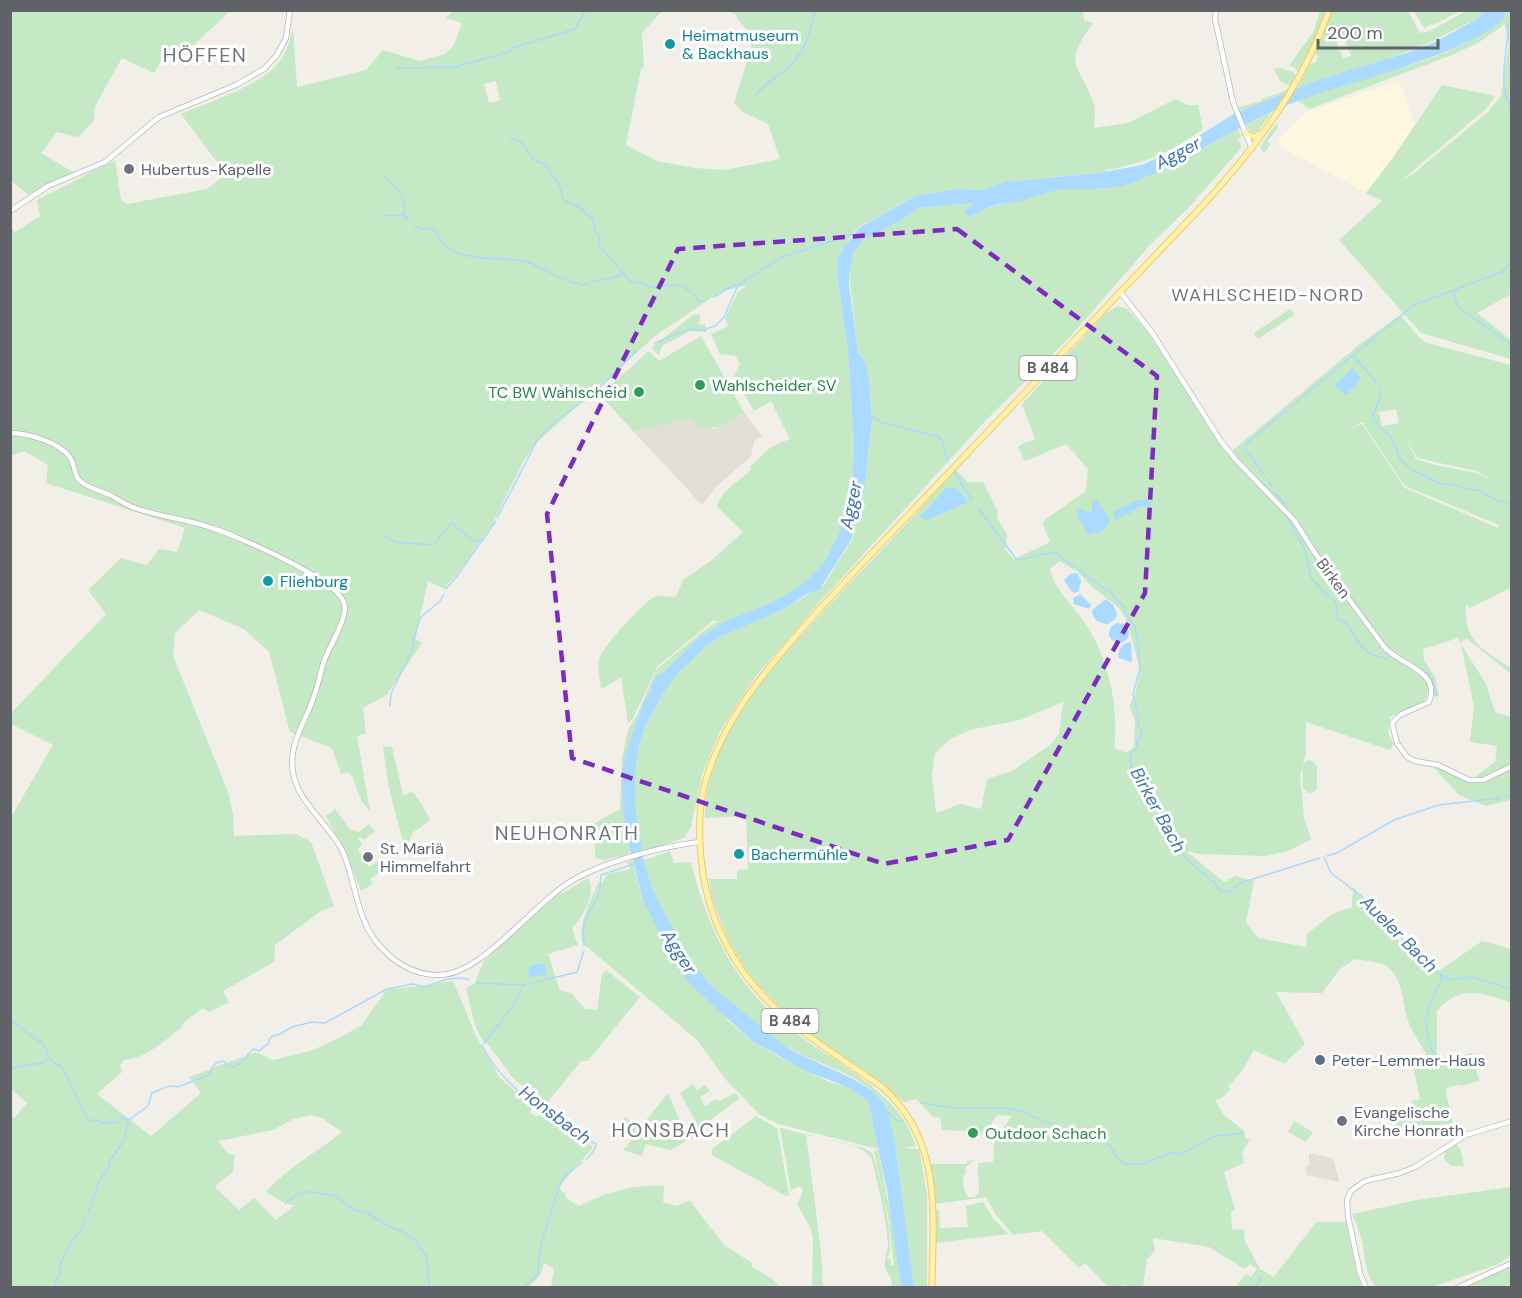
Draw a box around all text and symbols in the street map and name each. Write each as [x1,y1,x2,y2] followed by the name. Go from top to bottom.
[1318,12,1438,50] scale bar
[1327,21,1383,45] text: 200 m
[682,25,799,64] place label: Heimatmuseum & Backhaus
[663,37,677,51] marker: Heimatmuseum & Backhaus
[163,42,247,68] district label: HÖFFEN
[1150,130,1206,175] water label: Agger
[141,159,271,180] place label: Hubertus-Kapelle
[122,162,136,176] marker: Hubertus-Kapelle
[1171,283,1365,307] district label: WAHLSCHEID-NORD
[1020,356,1076,380] road number: B 484
[712,375,837,396] place label: Wahlscheider SV
[693,378,707,392] marker: Wahlscheider SV
[488,382,627,403] place label: TC BW Wahlscheid
[632,385,646,399] marker: TC BW Wahlscheid
[834,478,868,532] water label: Agger
[1312,554,1355,603] street label: Birken
[280,571,348,592] place label: Fliehburg
[261,574,275,588] marker: Fliehburg
[1125,763,1191,857] water label: Birker Bach
[495,820,639,846] district label: NEUHONRATH
[380,838,471,877] place label: St. Mariä Himmelfahrt
[751,844,848,865] place label: Bachermühle
[732,847,746,861] marker: Bachermühle
[361,850,375,864] marker: St. Mariä Himmelfahrt
[1355,890,1443,978] water label: Aueler Bach
[655,924,703,980] water label: Agger
[762,1009,818,1033] road number: B 484
[1332,1050,1486,1071] place label: Peter-Lemmer-Haus
[1313,1053,1327,1067] marker: Peter-Lemmer-Haus
[514,1080,596,1150] water label: Honsbach
[1354,1102,1464,1141] place label: Evangelische Kirche Honrath
[1335,1114,1349,1128] marker: Evangelische Kirche Honrath
[612,1117,730,1143] district label: HONSBACH
[985,1123,1106,1144] place label: Outdoor Schach
[966,1126,980,1140] marker: Outdoor Schach

